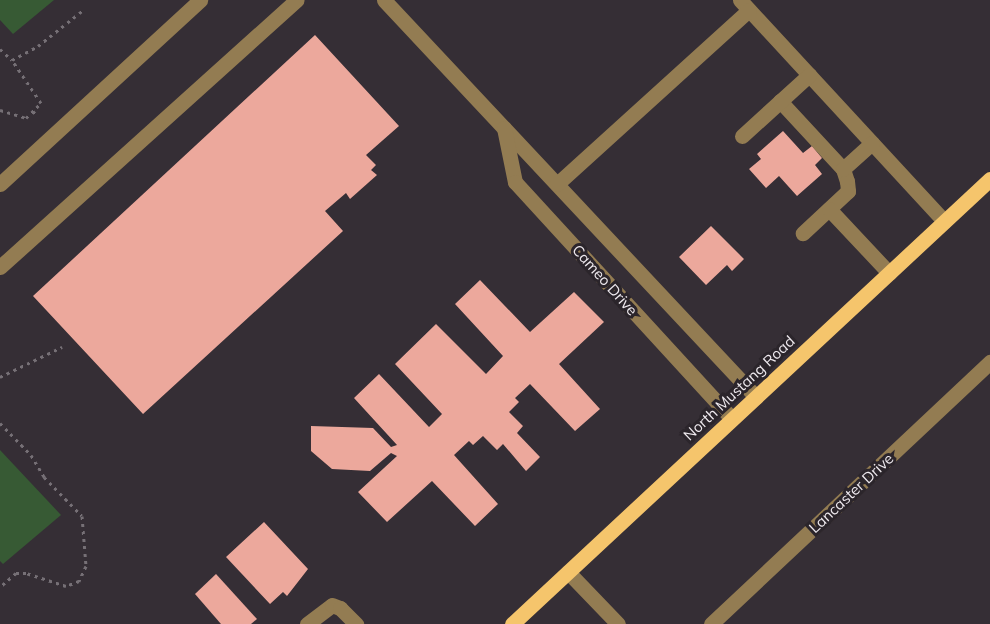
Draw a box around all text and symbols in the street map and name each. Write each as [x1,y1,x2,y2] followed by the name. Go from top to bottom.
[569,241,641,319] street label: Cameo Drive
[680,332,798,444] street label: North Mustang Road
[805,449,897,537] street label: Lancaster Drive

